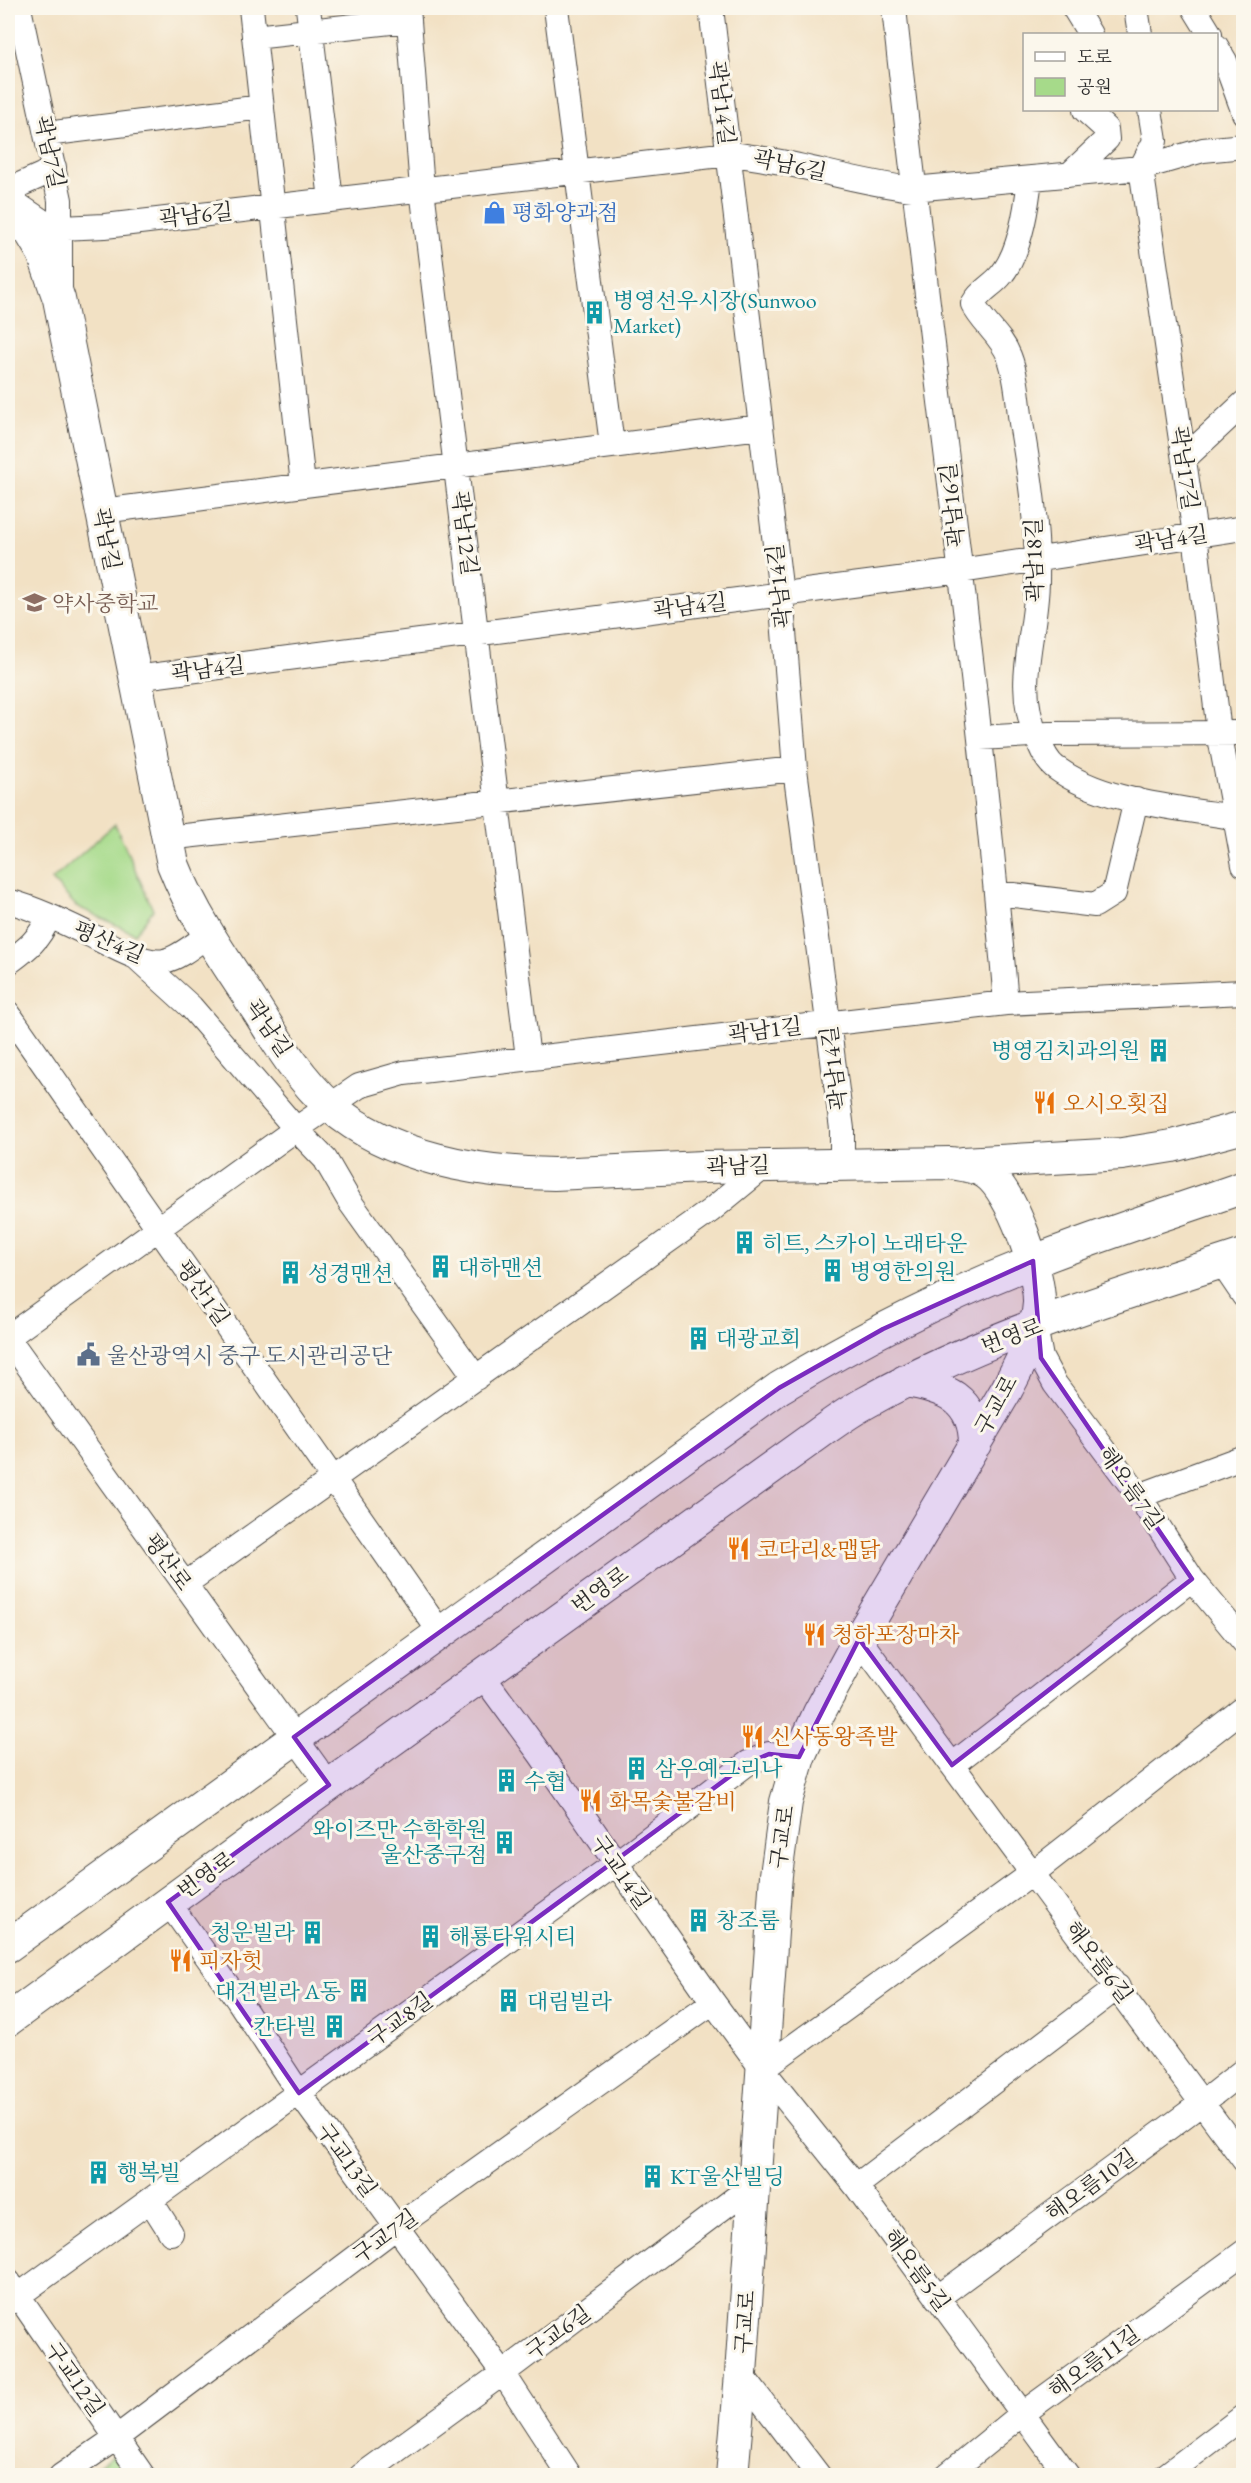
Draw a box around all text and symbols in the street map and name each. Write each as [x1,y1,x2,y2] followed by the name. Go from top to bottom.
[1023,33,1218,111] legend
[1077,45,1112,68] text: 도로
[702,59,742,147] street label: 곽남14길
[1077,75,1112,98] text: 공원
[28,113,72,191] street label: 곽남7길
[751,143,829,187] street label: 곽남6길
[158,197,234,233] street label: 곽남6길
[512,198,618,227] place label: 평화양과점
[481,199,507,225] shop icon: 평화양과점
[613,286,817,340] place label: 병영선우시장(Sunwoo Market)
[582,300,608,326] building icon: 병영선우시장(Sunwoo Market)
[1165,424,1205,512] street label: 곽남17길
[933,461,971,549] street label: 곽남16길
[445,489,485,577] street label: 곽남12길
[87,505,127,573] street label: 곽남길
[1019,517,1049,603] street label: 곽남18길
[1132,519,1210,559] street label: 곽남4길
[760,542,798,630] street label: 곽남14길
[651,587,729,625] street label: 곽남4길
[52,589,158,618] place label: 약사중학교
[21,590,47,616] school or university icon: 약사중학교
[169,650,247,688] street label: 곽남4길
[69,914,149,970] street label: 평산4길
[239,993,299,1063] street label: 곽남길
[726,1011,804,1049] street label: 곽남1길
[814,1024,854,1112] street label: 곽남14길
[991,1036,1140,1065] place label: 병영김치과의원
[1145,1037,1171,1063] building icon: 병영김치과의원
[1063,1089,1169,1118] place label: 오시오횟집
[1032,1090,1058,1116] restaurant icon: 오시오횟집
[706,1150,770,1182] street label: 곽남길
[762,1229,967,1258] place label: 히트, 스카이 노래타운
[731,1230,757,1256] building icon: 히트, 스카이 노래타운
[458,1253,543,1282] place label: 대하맨션
[170,1254,236,1332] street label: 평산1길
[427,1254,453,1280] building icon: 대하맨션
[850,1257,956,1286] place label: 병영한의원
[819,1258,845,1284] building icon: 병영한의원
[308,1259,393,1288] place label: 성경맨션
[277,1260,303,1286] building icon: 성경맨션
[977,1311,1047,1361] street label: 번영로
[716,1324,801,1353] place label: 대광교회
[685,1325,711,1351] building icon: 대광교회
[107,1341,393,1370] place label: 울산광역시 중구 도시관리공단
[76,1342,102,1368] public building icon: 울산광역시 중구 도시관리공단
[968,1370,1024,1440] street label: 구교로
[1092,1441,1170,1535] street label: 해오름7길
[138,1528,198,1596] street label: 평산로
[757,1535,881,1564] place label: 코다리&맵닭
[726,1536,752,1562] restaurant icon: 코다리&맵닭
[566,1560,634,1620] street label: 번영로
[832,1620,960,1649] place label: 청하포장마차
[801,1621,827,1647] restaurant icon: 청하포장마차
[770,1722,898,1751] place label: 신사동왕족발
[739,1723,765,1749] restaurant icon: 신사동왕족발
[655,1754,783,1783] place label: 삼우예그리나
[624,1755,650,1781] building icon: 삼우예그리나
[524,1767,567,1796] place label: 수협
[493,1768,519,1794] building icon: 수협
[609,1787,737,1816] place label: 화목숯불갈비
[578,1788,604,1814] restaurant icon: 화목숯불갈비
[763,1803,801,1871] street label: 구교로
[313,1815,487,1869] place label: 와이즈만 수학학원 울산중구점
[492,1829,518,1855] building icon: 와이즈만 수학학원 울산중구점
[585,1829,657,1915] street label: 구교14길
[172,1845,240,1905] street label: 번영로
[716,1906,780,1935] place label: 창조룸
[685,1907,711,1933] building icon: 창조룸
[1059,1915,1139,2009] street label: 해오름6길
[210,1918,296,1947] place label: 청운빌라
[300,1919,326,1945] building icon: 청운빌라
[449,1922,577,1951] place label: 해룡타워시티
[418,1923,444,1949] building icon: 해룡타워시티
[199,1946,263,1975] place label: 피자헛
[168,1947,194,1973] restaurant icon: 피자헛
[215,1977,341,2006] place label: 대건빌라 A동
[346,1978,372,2004] building icon: 대건빌라 A동
[361,1985,439,2053] street label: 구교8길
[527,1987,613,2016] place label: 대림빌라
[496,1988,522,2014] building icon: 대림빌라
[253,2012,317,2041] place label: 칸타빌
[322,2013,348,2039] building icon: 칸타빌
[310,2117,384,2203] street label: 구교13길
[1040,2142,1142,2228] street label: 해오름10길
[117,2158,181,2187] place label: 행복빌
[86,2159,112,2185] building icon: 행복빌
[670,2162,785,2191] place label: KT울산빌딩
[639,2163,665,2189] building icon: KT울산빌딩
[346,2202,424,2270] street label: 구교7길
[877,2223,957,2317] street label: 해오름5길
[728,2289,762,2355] street label: 구교로
[520,2298,596,2366] street label: 구교6길
[1043,2319,1145,2405] street label: 해오름11길
[39,2336,111,2422] street label: 구교12길

